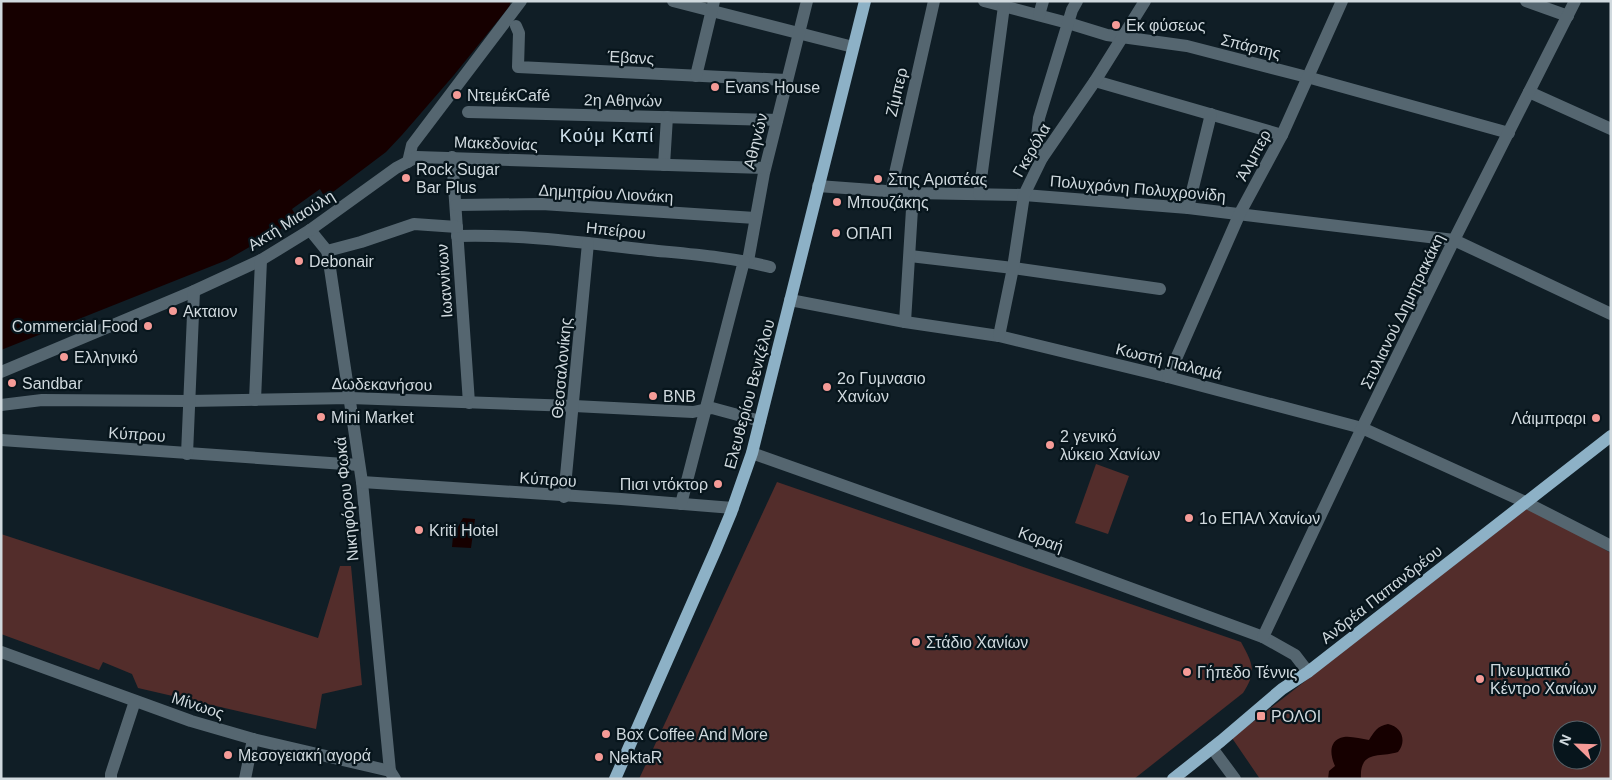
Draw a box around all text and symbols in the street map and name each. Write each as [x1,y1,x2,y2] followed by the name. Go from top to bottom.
[1126,17,1206,34] place label: Εκ φύσεως
[1110,19,1122,31] marker: Εκ φύσεως
[1219,31,1283,62] street label: Σπάρτης
[606,48,655,67] street label: Έβανς
[883,66,910,118] street label: Ζίμπερ
[725,79,820,96] place label: Evans House
[709,81,721,93] marker: Evans House
[467,87,550,104] place label: ΝτεμέκCafé
[451,89,463,101] marker: ΝτεμέκCafé
[584,91,662,110] street label: 2η Αθηνών
[740,111,771,171] street label: Αθηνών
[1009,121,1053,180] street label: Γκερόλα
[560,126,654,146] district label: Κούμ Καπί
[1233,127,1274,184] street label: Άλμπερ
[454,134,539,153] street label: Μακεδονίας
[416,161,500,196] place label: Rock Sugar Bar Plus
[888,171,988,188] place label: Στης Αριστέας
[400,172,412,184] marker: Rock Sugar Bar Plus
[1049,172,1227,205] street label: Πολυχρόνη Πολυχρονίδη
[872,173,884,185] marker: Στης Αριστέας
[538,181,674,206] street label: Δημητρίου Λιονάκη
[245,187,338,254] street label: Ακτή Μιαούλη
[847,194,929,212] place label: Μπουζάκης
[831,196,843,208] marker: Μπουζάκης
[585,219,647,242] street label: Ηπείρου
[846,225,892,242] place label: ΟΠΑΠ
[830,227,842,239] marker: ΟΠΑΠ
[1357,231,1447,392] street label: Στυλιανού Δημητρακάκη
[433,243,456,319] street label: Ιωαννίνων
[309,253,375,270] place label: Debonair
[293,255,305,267] marker: Debonair
[183,303,237,320] place label: Ακταιον
[167,305,179,317] marker: Ακταιον
[549,317,574,419] street label: Θεσσαλονίκης
[721,317,779,471] street label: Ελευθερίου Βενιζέλου
[12,318,138,335] place label: Commercial Food
[142,320,154,332] marker: Commercial Food
[1114,340,1224,383] street label: Κωστή Παλαμά
[74,349,138,366] place label: Ελληνικό
[58,351,70,363] marker: Ελληνικό
[837,370,926,405] place label: 2ο Γυμνασιο Χανίων
[22,375,83,392] place label: Sandbar
[331,375,432,394] street label: Δωδεκανήσου
[6,377,18,389] marker: Sandbar
[821,381,833,393] marker: 2ο Γυμνασιο Χανίων
[663,388,696,405] place label: BNB
[647,390,659,402] marker: BNB
[331,409,414,426] place label: Mini Market
[1511,410,1586,427] place label: Λάιμπραρι
[315,411,327,423] marker: Mini Market
[1590,412,1602,424] marker: Λάιμπραρι
[108,424,166,445] street label: Κύπρου
[1060,428,1160,463] place label: 2 γενικό λύκειο Χανίων
[332,436,361,562] street label: Νικηφόρου Φωκά
[1044,439,1056,451] marker: 2 γενικό λύκειο Χανίων
[519,469,577,490] street label: Κύπρου
[620,476,708,493] place label: Πισι ντόκτορ
[712,478,724,490] marker: Πισι ντόκτορ
[1199,510,1320,527] place label: 1ο ΕΠΑΛ Χανίων
[1183,512,1195,524] marker: 1ο ΕΠΑΛ Χανίων
[429,522,498,539] place label: Kriti Hotel
[413,524,425,536] marker: Kriti Hotel
[1016,524,1066,555] street label: Κοραή
[1317,542,1445,647] street label: Ανδρέα Παπανδρέου
[926,634,1028,651] place label: Στάδιο Χανίων
[910,636,922,648] marker: Στάδιο Χανίων
[1490,662,1597,697] place label: Πνευματικό Κέντρο Χανίων
[1197,664,1298,681] place label: Γήπεδο Τέννις
[1181,666,1193,678] marker: Γήπεδο Τέννις
[1474,673,1486,685] marker: Πνευματικό Κέντρο Χανίων
[170,689,226,722] street label: Μίνωος
[1271,708,1321,725] place label: ΡΟΛΟΙ
[1255,710,1267,722] marker: ΡΟΛΟΙ
[1552,720,1602,770] north arrow
[616,726,768,743] place label: Box Coffee And More
[600,728,612,740] marker: Box Coffee And More
[1556,732,1574,748] text: N
[238,747,371,764] place label: Μεσογειακή αγορά
[222,749,234,761] marker: Μεσογειακή αγορά
[609,749,662,766] place label: NektaR
[593,751,605,763] marker: NektaR

